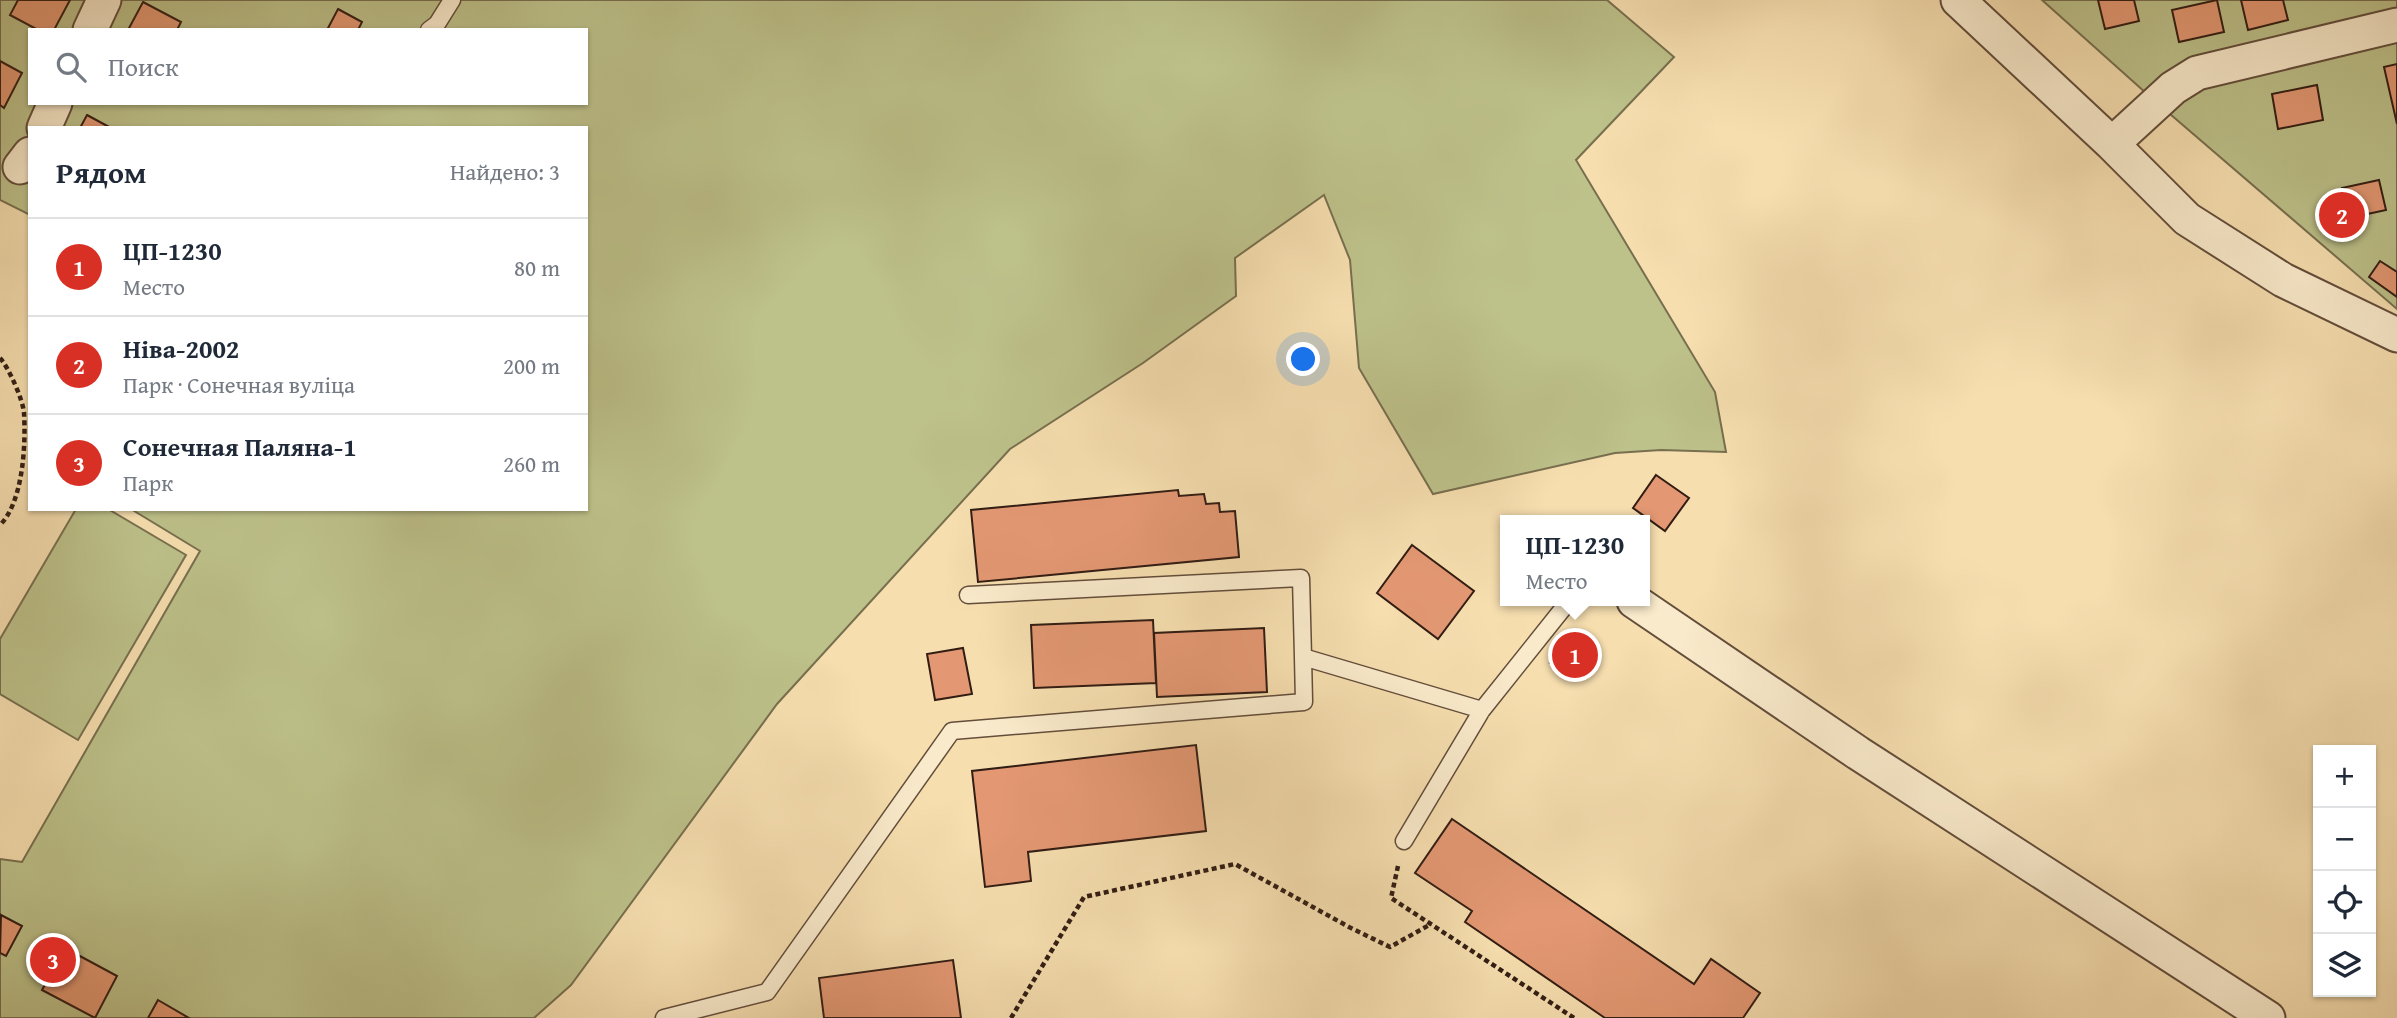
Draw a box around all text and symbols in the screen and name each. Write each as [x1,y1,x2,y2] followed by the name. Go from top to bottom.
[28,28,588,105] search box
[108,47,179,86] text: Поиск
[52,48,90,86] icon: search
[56,150,147,194] text: Рядом
[450,155,560,188] text: Найдено: 3
[2319,189,2365,241] pin: 2
[123,231,222,270] text: ЦП-1230
[73,251,85,284] text: 1
[514,251,560,284] text: 80 m
[123,270,185,303] text: Место
[123,329,239,368] text: Ніва-2002
[1286,342,1320,376] your location
[73,349,85,382] text: 2
[503,349,560,382] text: 200 m
[123,368,355,401] text: Парк · Сонечная вуліца
[123,427,357,466] text: Сонечная Паляна-1
[73,447,85,480] text: 3
[503,447,560,480] text: 260 m
[123,466,173,499] text: Парк
[1500,515,1650,606] popup
[1526,525,1624,564] text: ЦП-1230
[1526,564,1588,597] text: Место
[1552,629,1598,681] pin: 1
[2313,745,2376,997] map controls
[2313,745,2376,808] button: +
[2313,808,2376,871] button: −
[2313,871,2376,934] button: locate
[30,934,76,986] pin: 3
[2313,934,2376,997] button: layers

